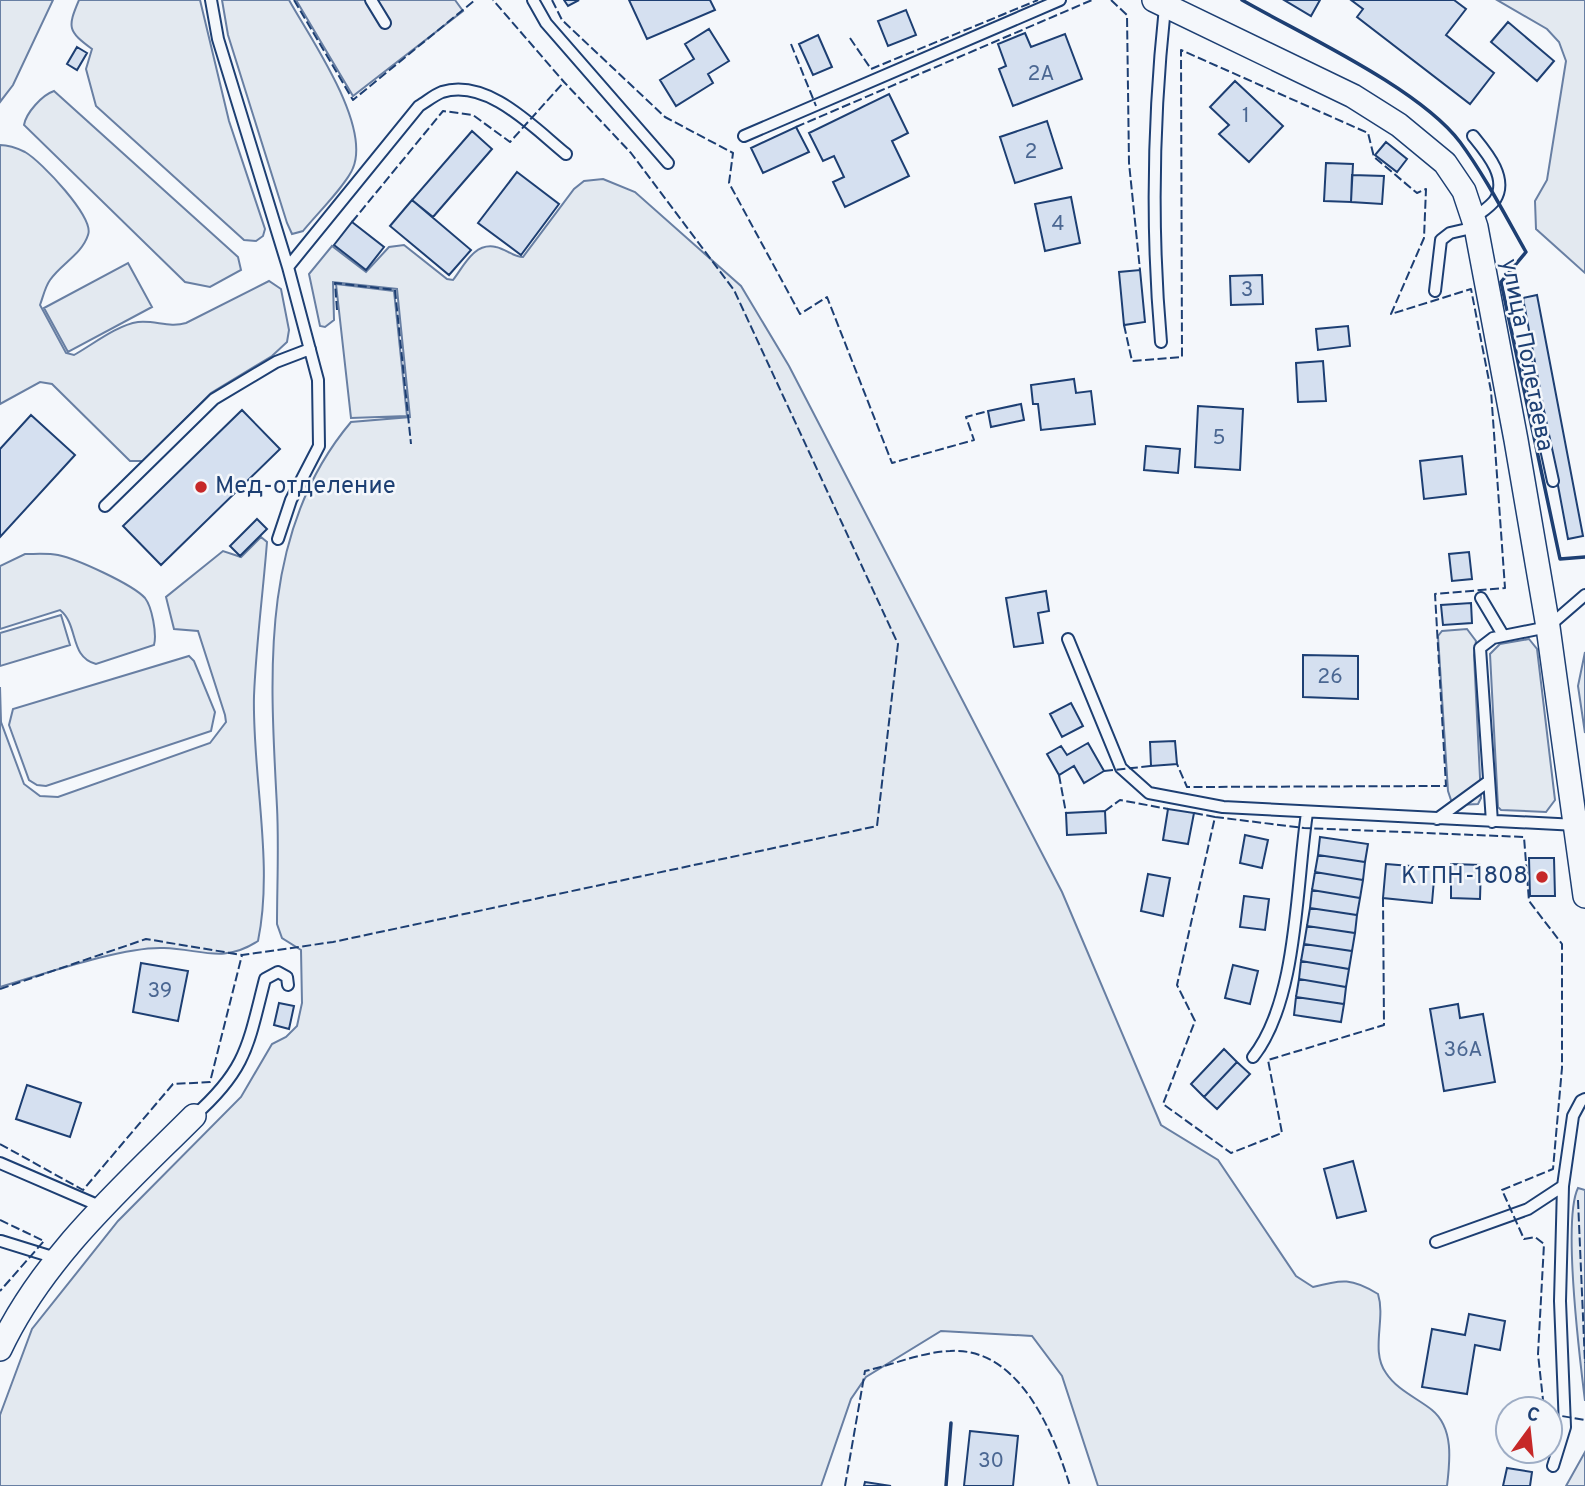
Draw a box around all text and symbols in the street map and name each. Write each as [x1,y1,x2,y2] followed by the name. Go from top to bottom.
[1027,61,1055,88] house number: 2А
[1242,103,1250,130] house number: 1
[1025,139,1037,166] house number: 2
[1051,211,1065,238] house number: 4
[1493,256,1559,454] street label: улица Полетаева
[1241,277,1253,304] house number: 3
[1212,425,1226,452] house number: 5
[215,472,396,502] place label: Мед-отделение
[193,479,209,495] marker: Мед-отделение
[1317,664,1343,691] house number: 26
[1401,862,1528,892] place label: КТПН-1808
[1534,869,1550,885] marker: КТПН-1808
[148,978,172,1005] house number: 39
[1443,1037,1483,1064] house number: 36А
[1494,1395,1564,1465] north arrow
[1524,1402,1542,1429] text: С
[978,1448,1004,1475] house number: 30

